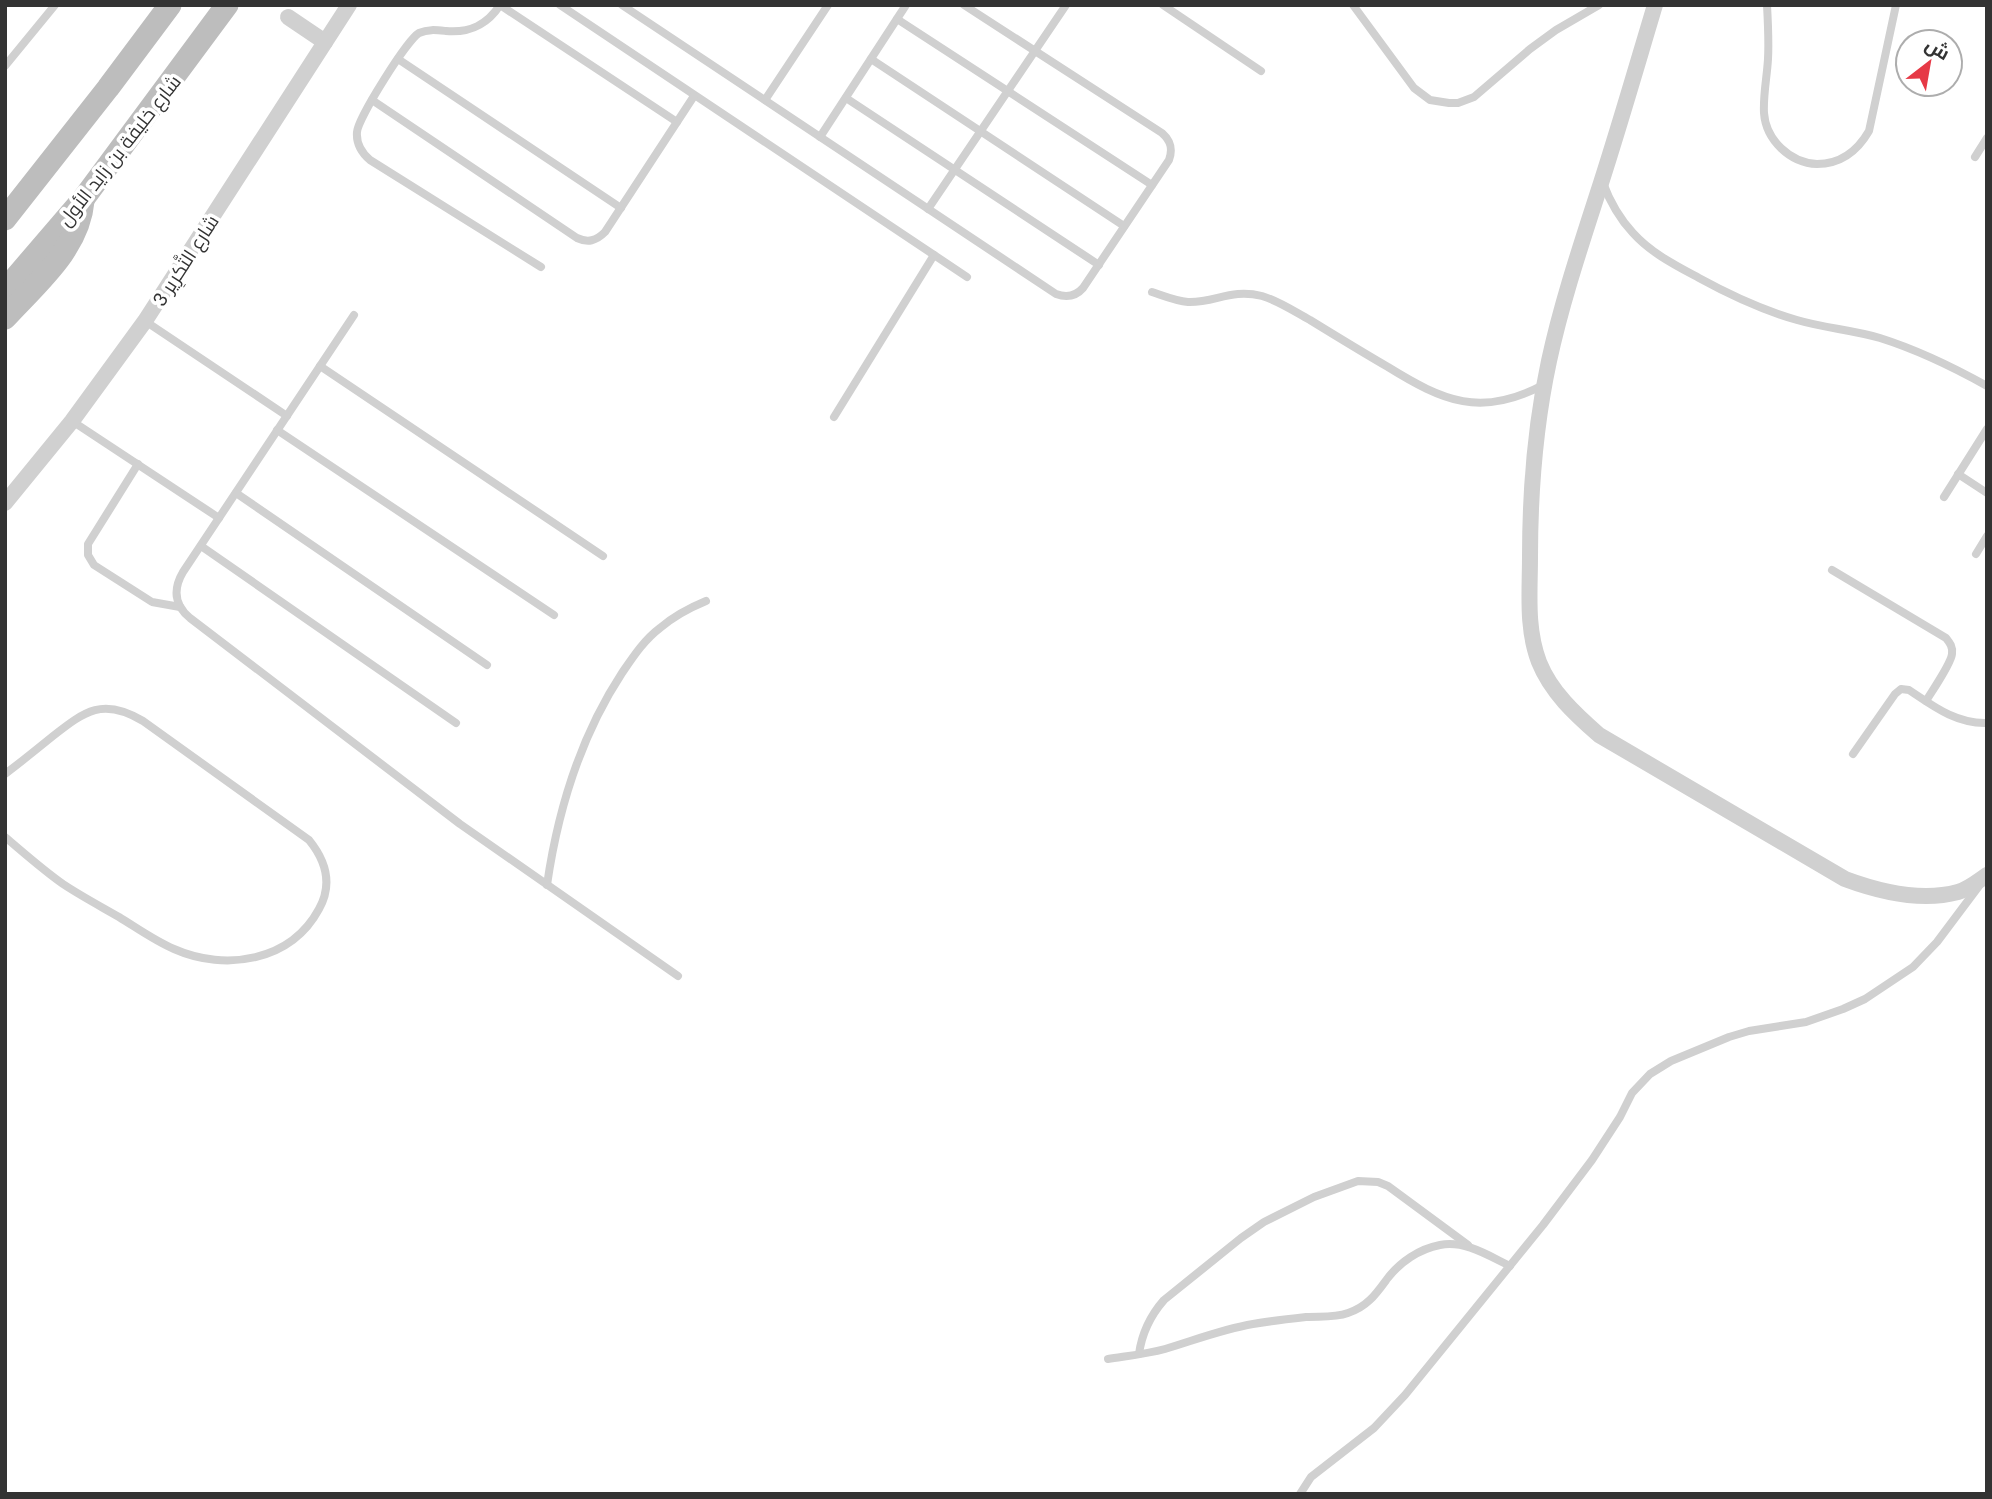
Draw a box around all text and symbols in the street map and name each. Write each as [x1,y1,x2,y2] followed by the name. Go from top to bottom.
[1894,28,1964,98] north arrow
[1921,32,1954,65] text: ش
[53,70,187,232] street label: شارع خليفة بن زايد الأول
[147,210,225,312] street label: شارع التَّكرِير 3

